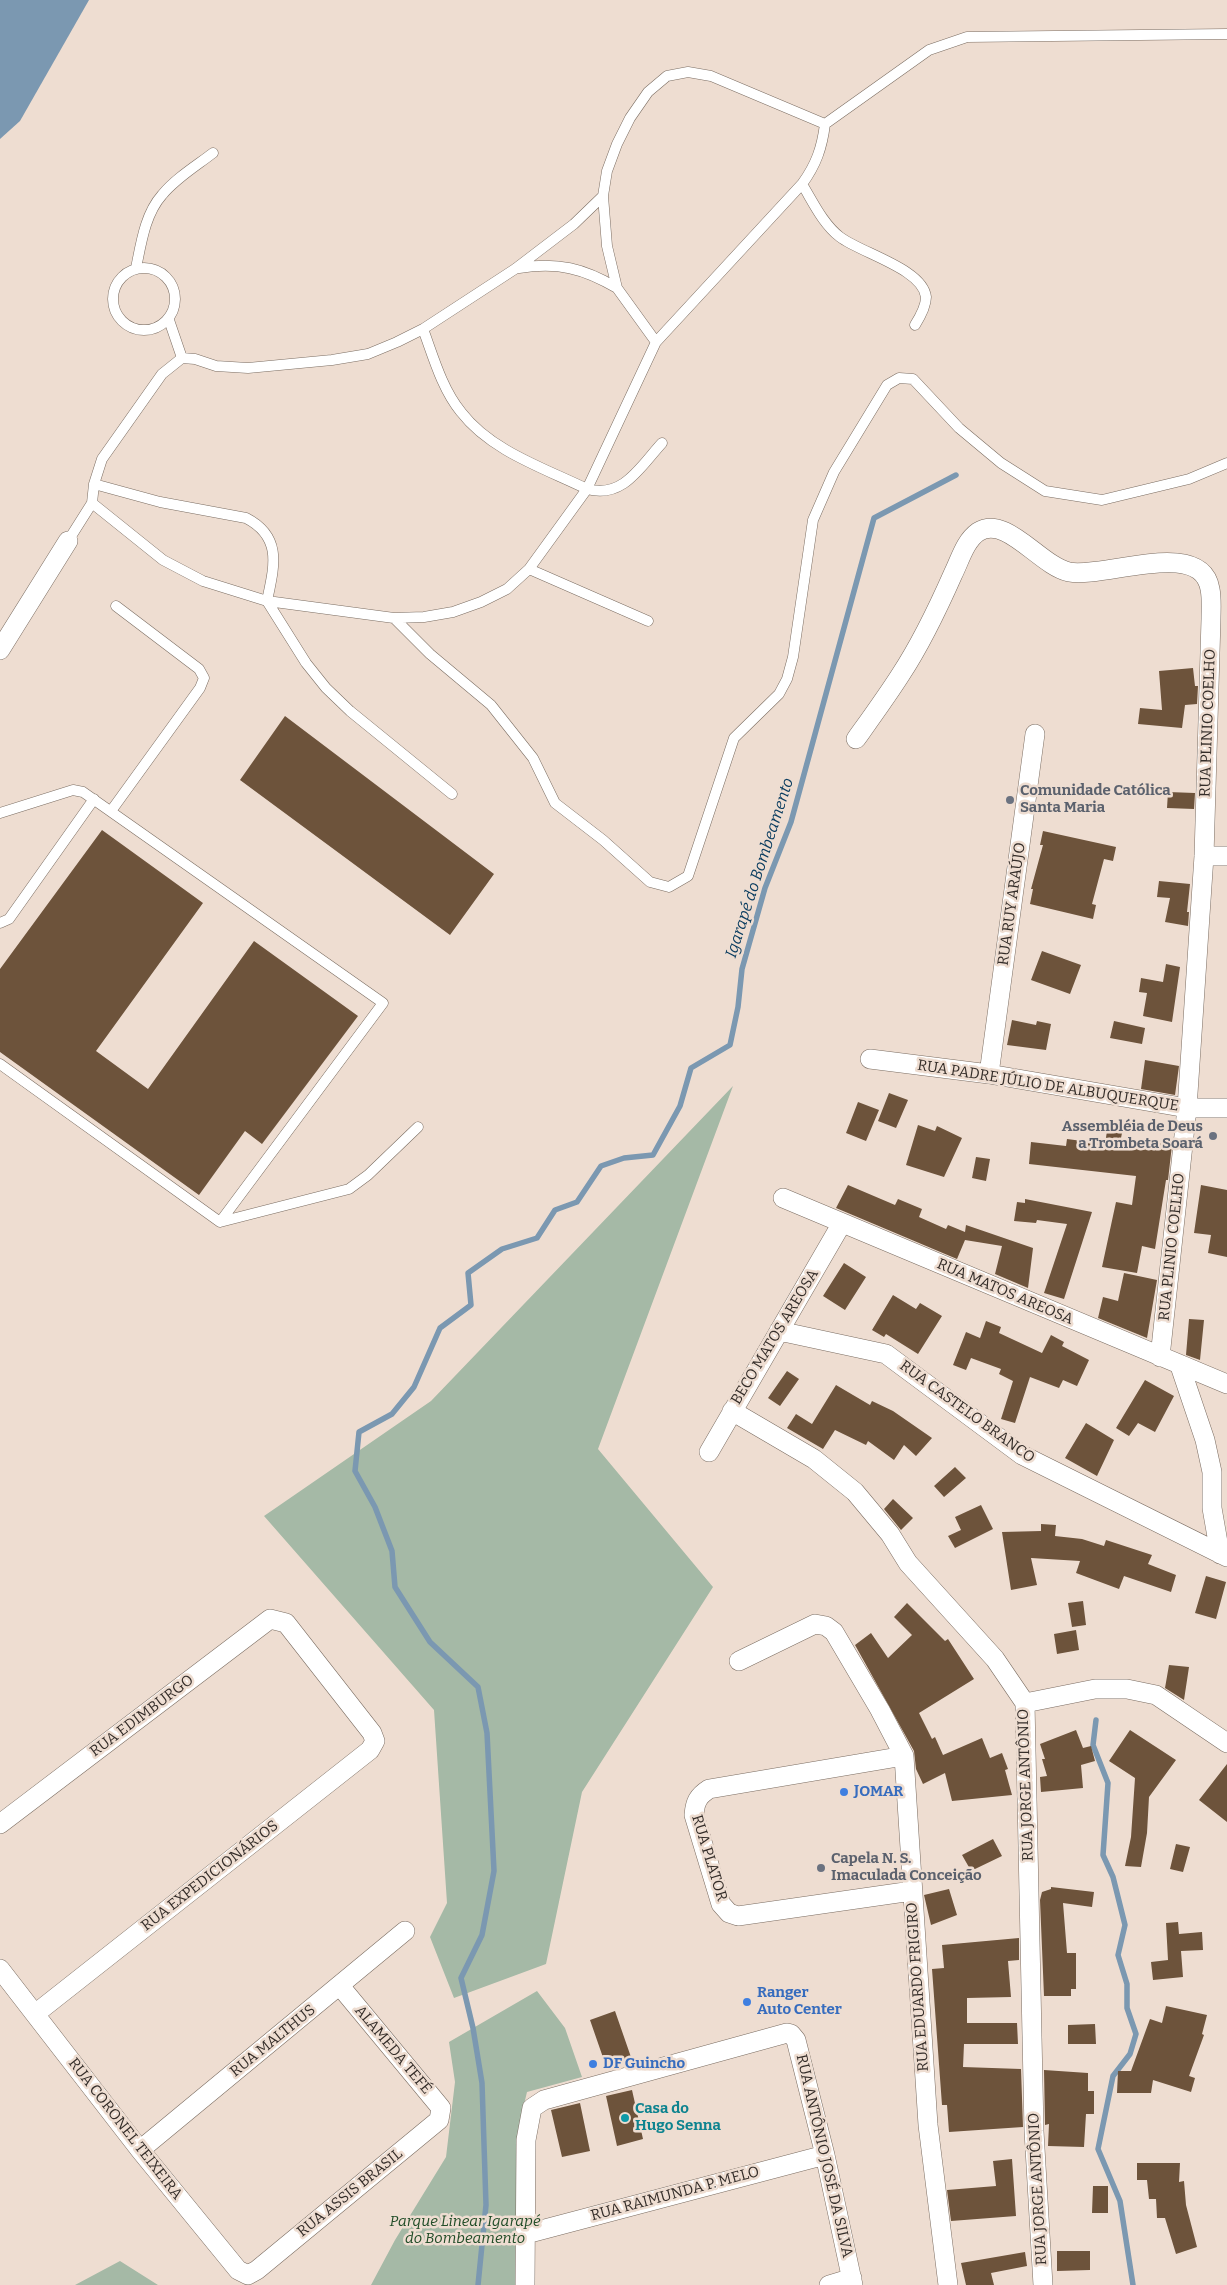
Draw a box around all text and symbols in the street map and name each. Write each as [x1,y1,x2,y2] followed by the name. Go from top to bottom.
[1196,649,1220,797] street label: RUA PLINIO COELHO
[722,776,798,960] water label: Igarapé do Bombeamento
[1020,782,1171,817] place label: Comunidade Católica Santa Maria
[1004,794,1016,806] marker: Comunidade Católica Santa Maria
[994,841,1030,967] street label: RUA RUY ARAÚJO
[916,1056,1180,1116] street label: RUA PADRE JÚLIO DE ALBUQUERQUE
[1062,1118,1203,1153] place label: Assembléia de Deus a Trombeta Soará
[1207,1130,1219,1142] marker: Assembléia de Deus a Trombeta Soará
[1155,1172,1189,1322] street label: RUA PLINIO COELHO
[934,1255,1076,1329] street label: RUA MATOS AREOSA
[727,1266,823,1408] street label: BECO MATOS AREOSA
[896,1357,1038,1467] street label: RUA CASTELO BRANCO
[87,1671,197,1761] street label: RUA EDIMBURGO
[1014,1709,1038,1861] street label: RUA JORGE ANTÔNIO
[854,1783,903,1801] place label: JOMAR
[838,1786,850,1798] marker: JOMAR
[687,1813,731,1903] street label: RUA PLATOR
[138,1817,282,1935] street label: RUA EXPEDICIONÁRIOS
[831,1850,982,1885] place label: Capela N. S. Imaculada Conceição
[815,1862,827,1874] marker: Capela N. S. Imaculada Conceição
[903,1902,933,2072] street label: RUA EDUARDO FRIGIRO
[757,1984,842,2019] place label: Ranger Auto Center
[741,1996,753,2008] marker: Ranger Auto Center
[227,2001,319,2081] street label: RUA MALTHUS
[351,2002,435,2098] street label: ALAMEDA TEFÉ
[792,2053,856,2259] street label: RUA ANTÔNIO JOSÉ DA SILVA
[64,2055,186,2203] street label: RUA CORONEL TEIXEIRA
[603,2055,685,2073] place label: DF Guincho
[587,2058,599,2070] marker: DF Guincho
[635,2100,721,2135] place label: Casa do Hugo Senna
[619,2112,631,2124] marker: Casa do Hugo Senna
[1025,2112,1051,2266] street label: RUA JORGE ANTÔNIO
[294,2145,406,2241] street label: RUA ASSIS BRASIL
[589,2163,761,2225] street label: RUA RAIMUNDA P. MELO
[390,2213,540,2248] park label: Parque Linear Igarapé do Bombeamento

